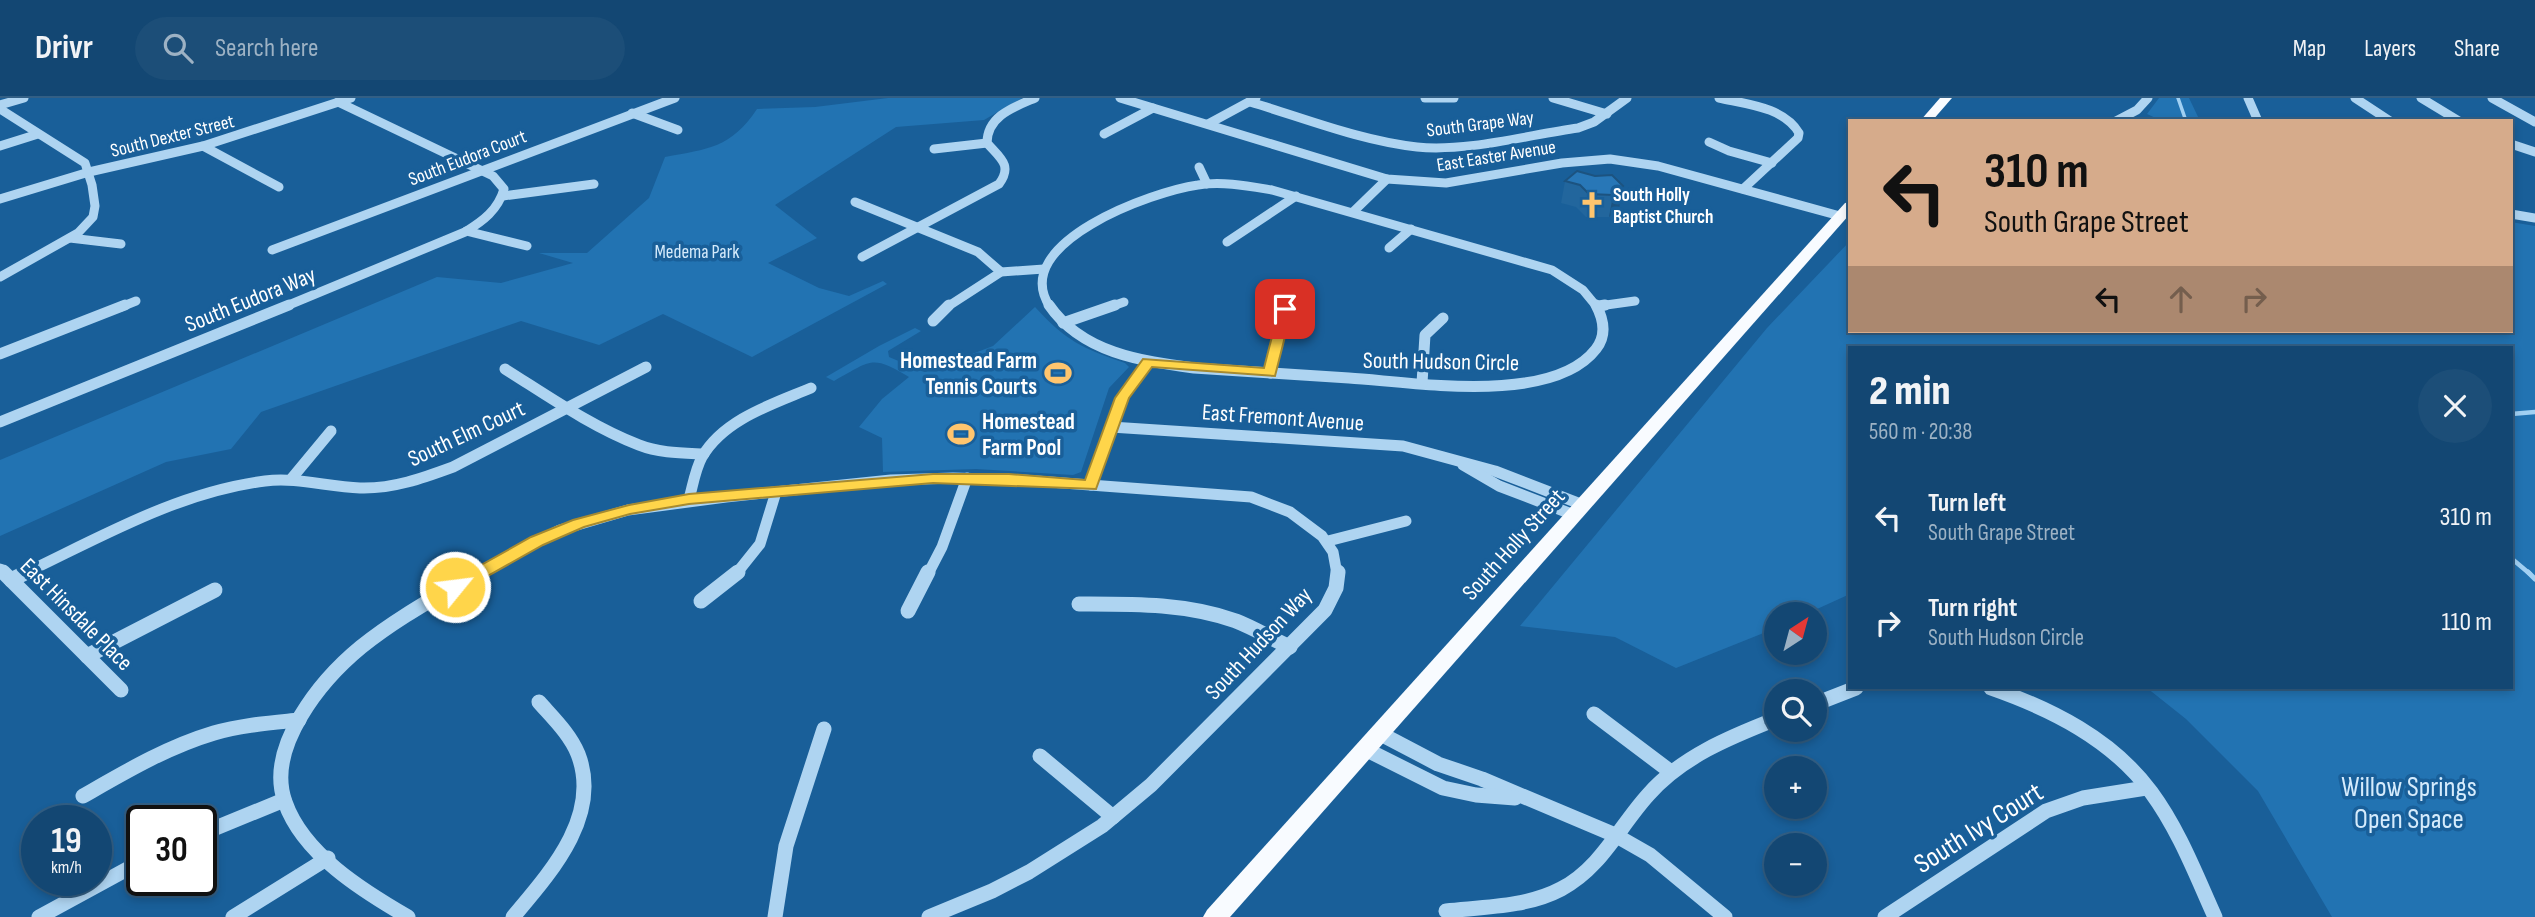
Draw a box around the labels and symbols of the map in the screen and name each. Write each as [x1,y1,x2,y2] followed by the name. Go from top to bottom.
[1425,106,1536,142] street label: South Grape Way
[108,110,237,163] street label: South Dexter Street
[405,125,530,191] street label: South Eudora Court
[1435,136,1557,177] street label: East Easter Avenue
[1613,184,1713,229] place label: South Holly Baptist Church
[1577,190,1607,220] church icon: South Holly Baptist Church
[655,241,740,264] park label: Medema Park
[181,261,320,339] street label: South Eudora Way
[1255,279,1315,339] pin
[900,347,1037,401] place label: Homestead Farm Tennis Courts
[1363,347,1519,377] street label: South Hudson Circle
[1043,358,1073,388] sports icon: Homestead Farm Tennis Courts
[404,395,529,473] street label: South Elm Court
[1201,398,1365,438] street label: East Fremont Avenue
[982,408,1075,462] place label: Homestead Farm Pool
[946,419,976,449] sports icon: Homestead Farm Pool
[1456,483,1571,606] street label: South Holly Street
[418,550,492,624] position arrow
[14,553,138,677] street label: East Hinsdale Place
[1200,582,1318,706] street label: South Hudson Way
[1764,602,1827,665] north arrow
[2341,771,2477,836] park label: Willow Springs Open Space
[1908,776,2049,881] street label: South Ivy Court
[126,805,217,896] speed limit sign: 30

